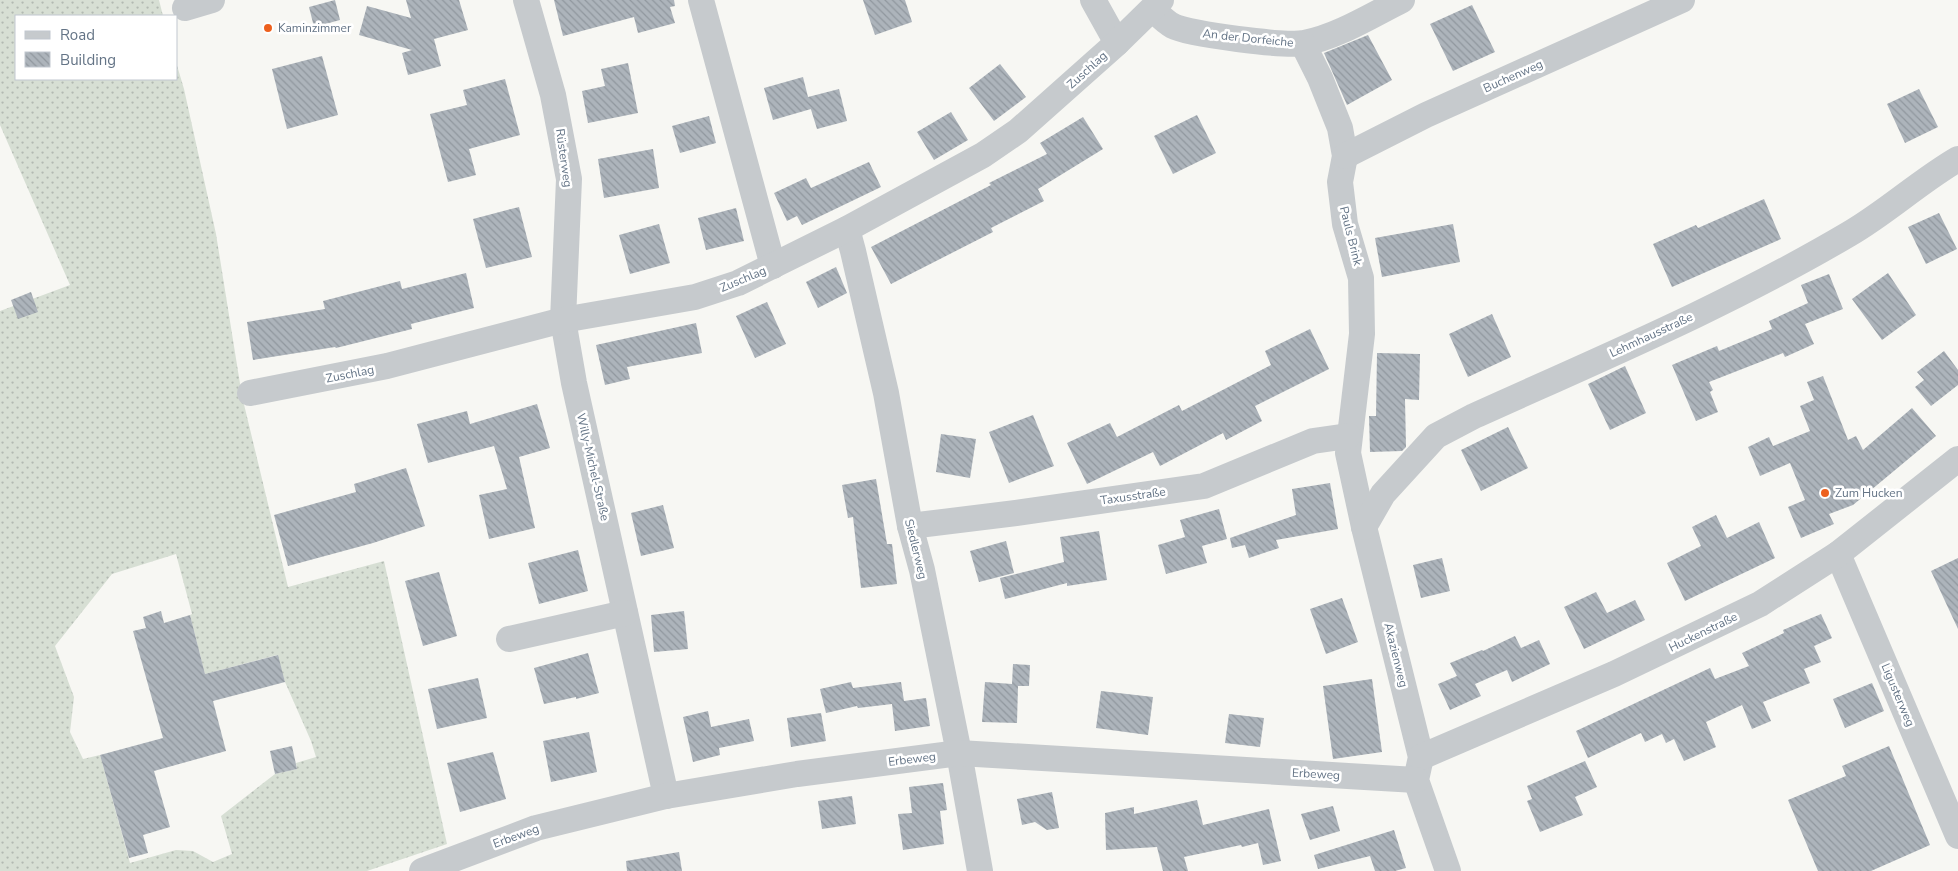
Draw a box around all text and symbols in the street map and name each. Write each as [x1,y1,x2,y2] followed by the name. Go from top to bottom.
[15,15,178,80] legend
[278,20,352,36] place label: Kaminzimmer
[262,22,274,34] marker: Kaminzimmer
[60,25,95,45] text: Road
[1202,25,1294,51] street label: An der Dorfeiche
[1064,48,1110,92] street label: Zuschlag
[60,50,116,70] text: Building
[1481,56,1545,96] street label: Buchenweg
[552,128,576,188] street label: Rüsterweg
[1336,205,1366,268] street label: Pauls Brink
[717,262,769,296] street label: Zuschlag
[1607,309,1695,361] street label: Lehmhausstraße
[325,361,375,387] street label: Zuschlag
[573,412,613,522] street label: Willy-Michel-Straße
[1099,484,1167,508] street label: Taxusstraße
[1835,485,1903,501] place label: Zum Hucken
[1819,487,1831,499] marker: Zum Hucken
[901,517,931,581] street label: Siedlerweg
[1666,608,1740,656] street label: Huckenstraße
[1380,621,1412,689] street label: Akazienweg
[1877,661,1919,729] street label: Ligusterweg
[887,748,937,770] street label: Erbeweg
[1292,765,1340,783] street label: Erbeweg
[491,820,541,852] street label: Erbeweg

